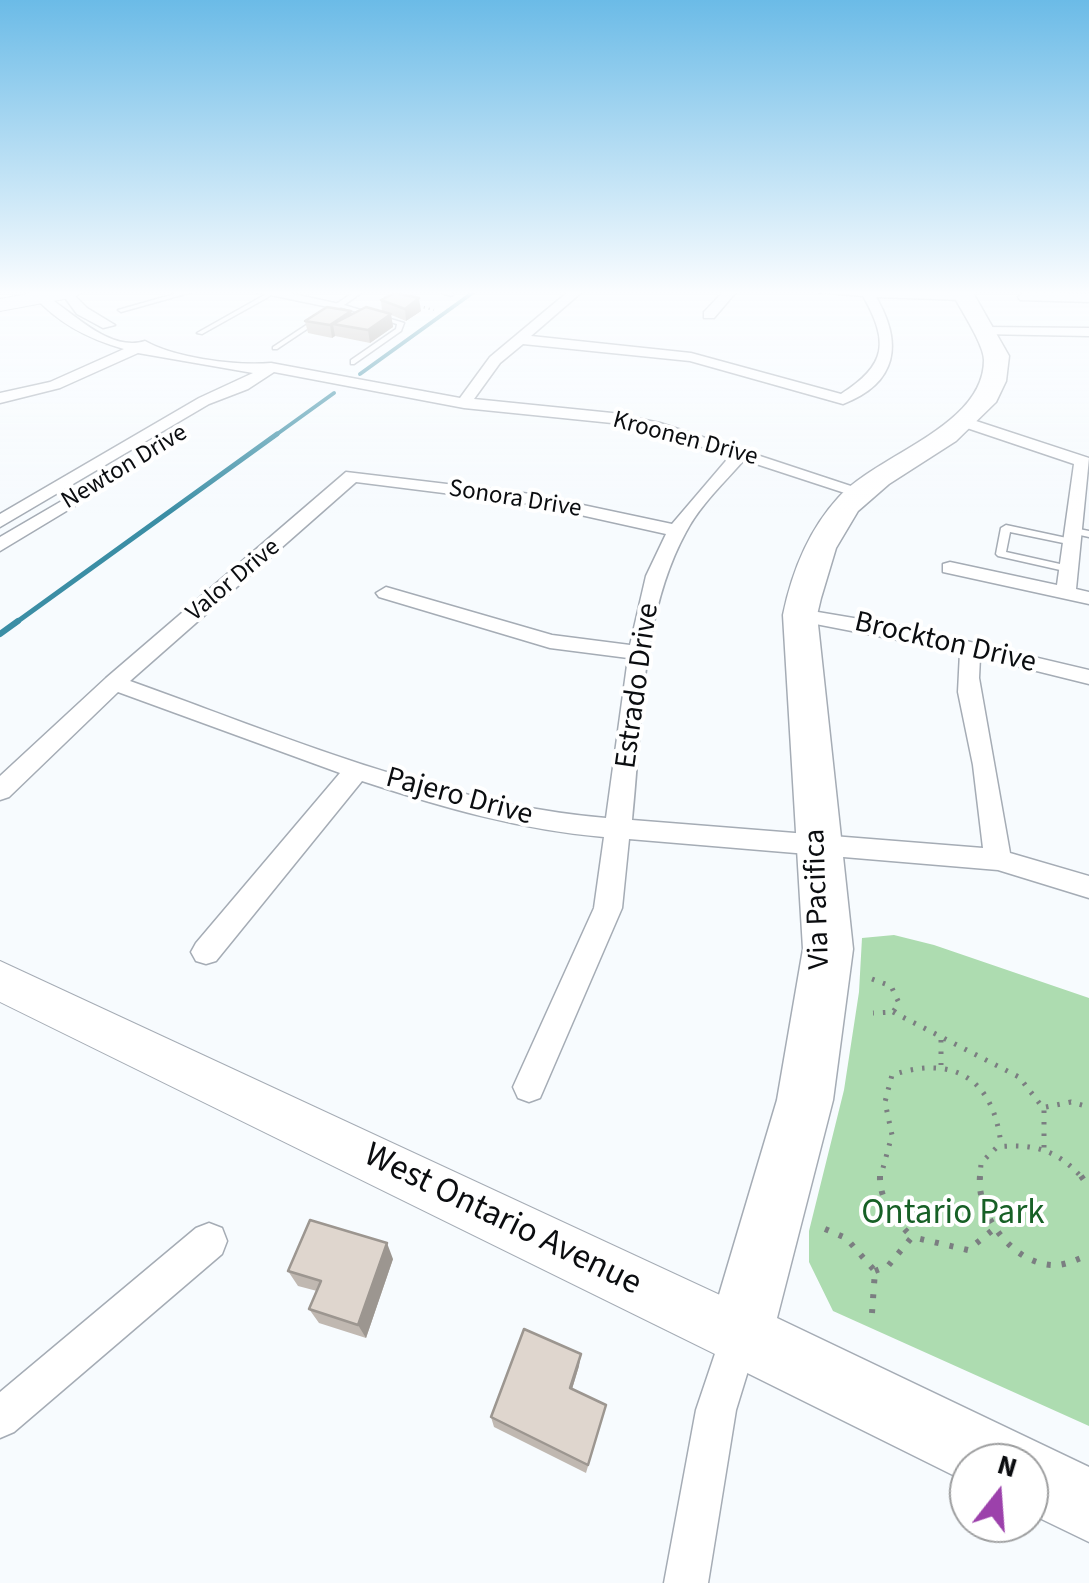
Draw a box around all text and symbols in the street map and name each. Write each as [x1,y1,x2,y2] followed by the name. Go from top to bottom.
[609,406,761,474] street label: Kroonen Drive
[57,419,193,517] street label: Newton Drive
[446,475,584,525] street label: Sonora Drive
[181,533,287,629] street label: Valor Drive
[610,601,668,771] street label: Estrado Drive
[851,606,1039,682] street label: Brockton Drive
[382,761,536,835] street label: Pajero Drive
[799,828,839,970] street label: Via Pacifica
[356,1136,648,1306] street label: West Ontario Avenue
[861,1194,1045,1236] park label: Ontario Park
[949,1443,1049,1543] north arrow
[992,1444,1022,1488] text: N

